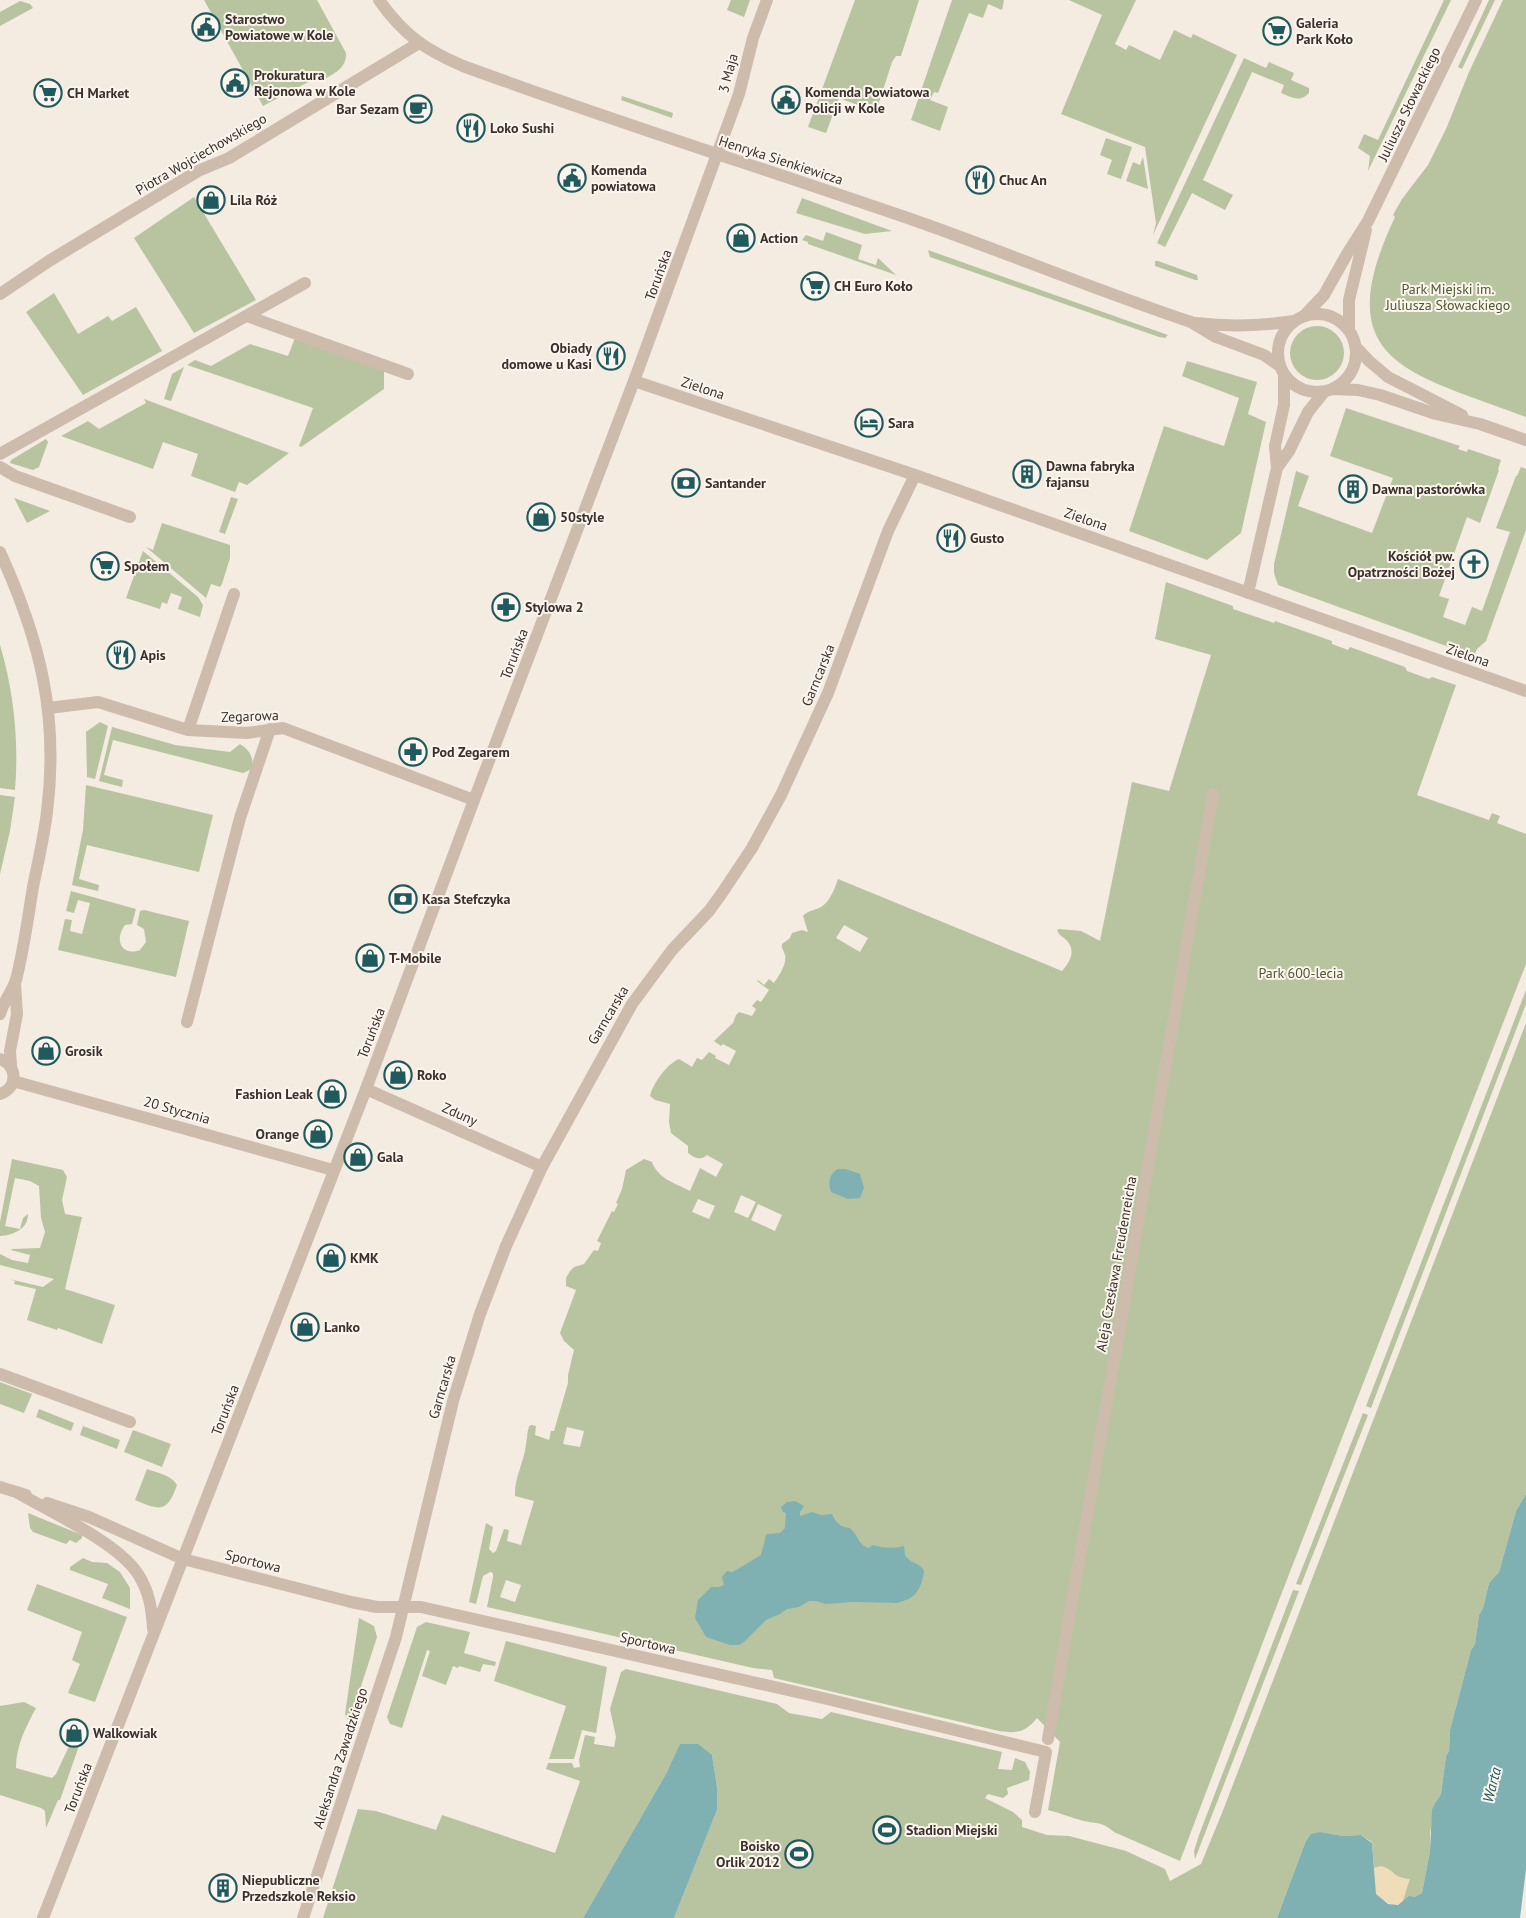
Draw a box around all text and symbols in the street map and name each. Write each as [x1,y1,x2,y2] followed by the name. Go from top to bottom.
[225,10,333,44] place label: Starostwo Powiatowe w Kole
[191,12,221,42] public building icon: Starostwo Powiatowe w Kole
[1296,14,1353,48] place label: Galeria Park Koło
[1262,16,1292,46] supermarket icon: Galeria Park Koło
[1373,44,1444,165] street label: Juliusza Słowackiego
[714,51,742,95] street label: 3 Maja
[254,66,356,100] place label: Prokuratura Rejonowa w Kole
[220,68,250,98] public building icon: Prokuratura Rejonowa w Kole
[33,78,63,108] supermarket icon: CH Market
[805,83,930,117] place label: Komenda Powiatowa Policji w Kole
[67,84,129,102] place label: CH Market
[771,85,801,115] public building icon: Komenda Powiatowa Policji w Kole
[403,94,433,124] cafe icon: Bar Sezam
[336,100,399,118] place label: Bar Sezam
[132,109,270,199] street label: Piotra Wojciechowskiego
[456,113,486,143] restaurant icon: Loko Sushi
[490,119,554,137] place label: Loko Sushi
[717,131,845,189] street label: Henryka Sienkiewicza
[591,161,656,195] place label: Komenda powiatowa
[557,163,587,193] public building icon: Komenda powiatowa
[965,165,995,195] restaurant icon: Chuc An
[999,171,1047,189] place label: Chuc An
[196,185,226,215] shop icon: Lila Róż
[230,191,277,209] place label: Lila Róż
[726,223,756,253] shop icon: Action
[760,229,798,247] place label: Action
[640,247,676,303] street label: Toruńska
[800,271,830,301] supermarket icon: CH Euro Koło
[834,277,913,295] place label: CH Euro Koło
[1385,280,1510,314] park label: Park Miejski im. Juliusza Słowackiego
[502,339,592,373] place label: Obiady domowe u Kasi
[596,341,626,371] restaurant icon: Obiady domowe u Kasi
[679,373,727,403] street label: Zielona
[854,408,884,438] hotel icon: Sara
[888,414,914,432] place label: Sara
[1046,457,1135,491] place label: Dawna fabryka fajansu
[1012,459,1042,489] building icon: Dawna fabryka fajansu
[671,468,701,498] bank icon: Santander
[705,474,766,492] place label: Santander
[1338,474,1368,504] building icon: Dawna pastorówka
[1372,480,1485,498] place label: Dawna pastorówka
[526,502,556,532] shop icon: 50style
[1062,503,1110,535] street label: Zielona
[560,508,604,526] place label: 50style
[936,523,966,553] restaurant icon: Gusto
[970,529,1005,547] place label: Gusto
[1348,547,1455,581] place label: Kościół pw. Opatrzności Bożej
[1459,549,1489,579] church icon: Kościół pw. Opatrzności Bożej
[90,551,120,581] supermarket icon: Społem
[124,557,169,575] place label: Społem
[491,592,521,622] pharmacy icon: Stylowa 2
[525,598,584,616] place label: Stylowa 2
[496,626,532,682] street label: Toruńska
[1444,639,1492,671] street label: Zielona
[106,640,136,670] restaurant icon: Apis
[797,641,839,709] street label: Garncarska
[140,646,166,664] place label: Apis
[221,706,279,726] street label: Zegarowa
[398,737,428,767] pharmacy icon: Pod Zegarem
[432,743,510,761] place label: Pod Zegarem
[388,884,418,914] bank icon: Kasa Stefczyka
[422,890,510,908] place label: Kasa Stefczyka
[355,943,385,973] shop icon: T-Mobile
[389,949,441,967] place label: T-Mobile
[1258,964,1344,982] park label: Park 600-lecia
[583,982,633,1048] street label: Garncarska
[353,1005,389,1061] street label: Toruńska
[31,1036,61,1066] shop icon: Grosik
[65,1042,103,1060] place label: Grosik
[383,1060,413,1090] shop icon: Roko
[417,1066,447,1084] place label: Roko
[317,1079,347,1109] shop icon: Fashion Leak
[235,1085,313,1103] place label: Fashion Leak
[142,1092,212,1128] street label: 20 Stycznia
[439,1098,481,1130] street label: Zduny
[303,1119,333,1149] shop icon: Orange
[256,1125,299,1143] place label: Orange
[343,1142,373,1172] shop icon: Gala
[377,1148,404,1166] place label: Gala
[1092,1175,1140,1353] street label: Aleja Czesława Freudenreicha
[316,1243,346,1273] shop icon: KMK
[350,1249,379,1267] place label: KMK
[290,1312,320,1342] shop icon: Lanko
[324,1318,360,1336] place label: Lanko
[424,1353,460,1421] street label: Garncarska
[207,1382,243,1438] street label: Toruńska
[223,1545,283,1577] street label: Sportowa
[618,1628,678,1658] street label: Sportowa
[309,1685,371,1831] street label: Aleksandra Zawadzkiego
[59,1718,89,1748] shop icon: Walkowiak
[93,1724,157,1742] place label: Walkowiak
[60,1760,96,1816] street label: Toruńska
[1478,1765,1505,1804] water label: Warta
[872,1815,902,1845] sports icon: Stadion Miejski
[906,1821,998,1839] place label: Stadion Miejski
[716,1837,780,1871] place label: Boisko Orlik 2012
[784,1839,814,1869] sports icon: Boisko Orlik 2012
[242,1871,356,1905] place label: Niepubliczne Przedszkole Reksio
[208,1873,238,1903] building icon: Niepubliczne Przedszkole Reksio

